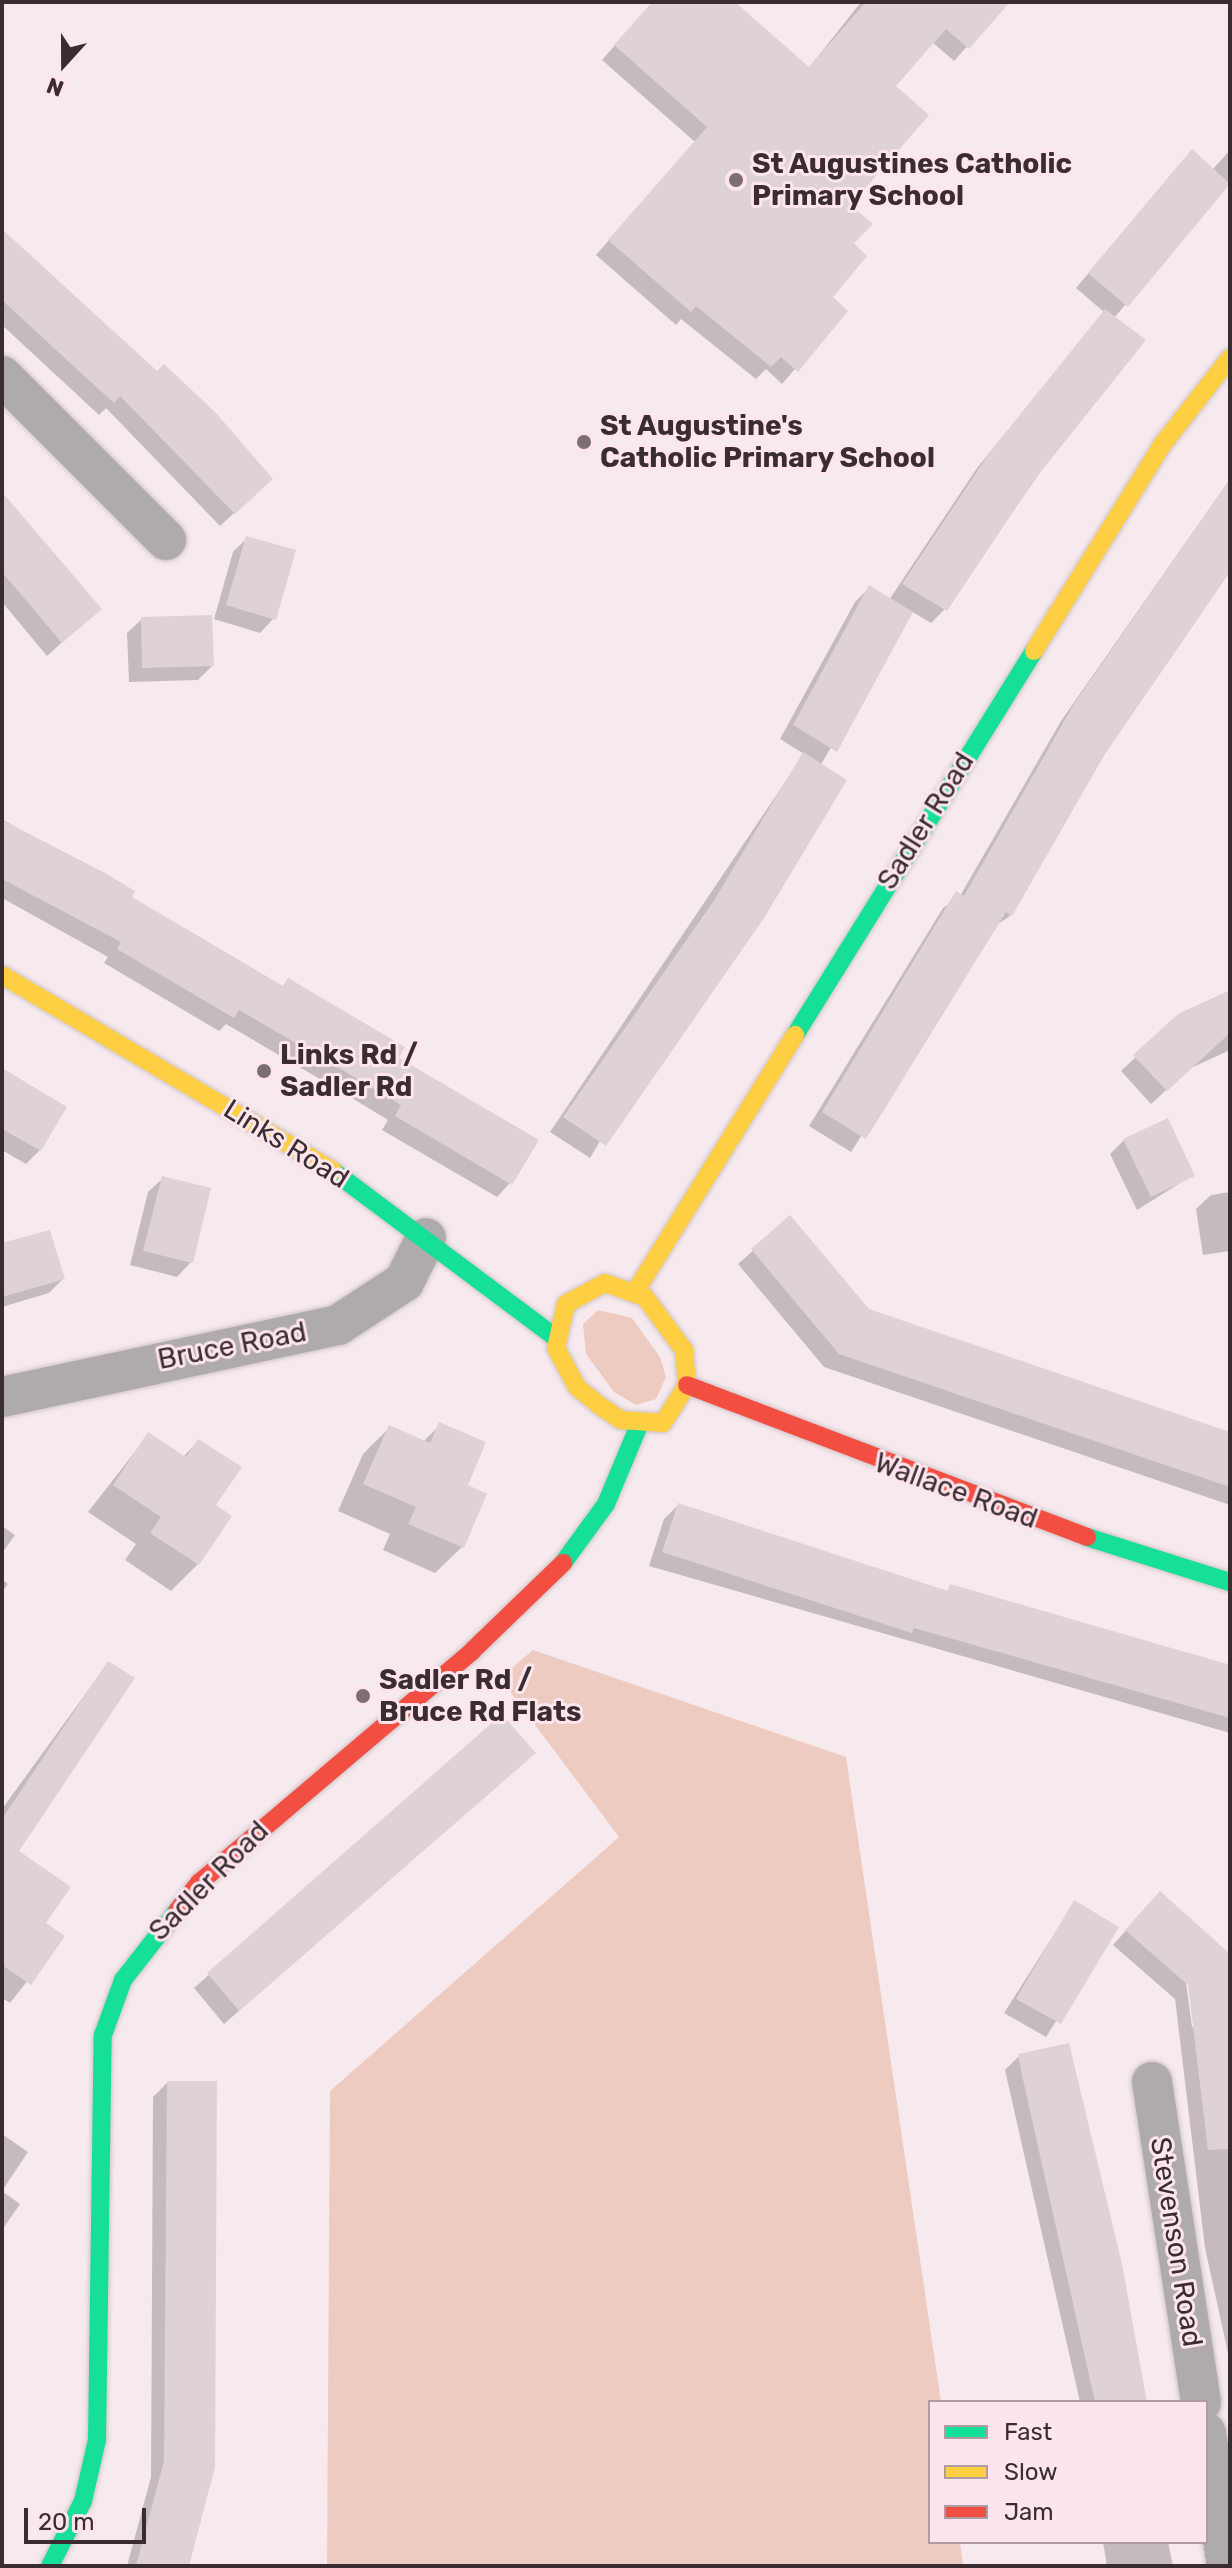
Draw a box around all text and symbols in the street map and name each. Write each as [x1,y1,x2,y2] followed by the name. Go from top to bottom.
[24,24,104,104] north arrow
[43,71,67,102] text: N
[752,147,1073,213] place label: St Augustines Catholic Primary School
[727,171,745,189] marker: St Augustines Catholic Primary School
[600,409,936,475] place label: St Augustine's Catholic Primary School
[575,433,593,451] marker: St Augustine's Catholic Primary School
[870,746,982,896] street label: Sadler Road
[280,1038,418,1104] place label: Links Rd / Sadler Rd
[255,1062,273,1080] marker: Links Rd / Sadler Rd
[217,1092,355,1196] street label: Links Road
[155,1315,309,1377] street label: Bruce Road
[870,1446,1042,1536] street label: Wallace Road
[379,1663,582,1729] place label: Sadler Rd / Bruce Rd Flats
[354,1687,372,1705] marker: Sadler Rd / Bruce Rd Flats
[142,1814,276,1948] street label: Sadler Road
[1143,2135,1209,2349] street label: Stevenson Road
[928,2400,1208,2544] legend
[1004,2418,1052,2446] text: Fast
[1004,2458,1057,2486] text: Slow
[28,2492,150,2542] scale bar
[1004,2498,1054,2526] text: Jam
[38,2508,95,2536] text: 20 m

